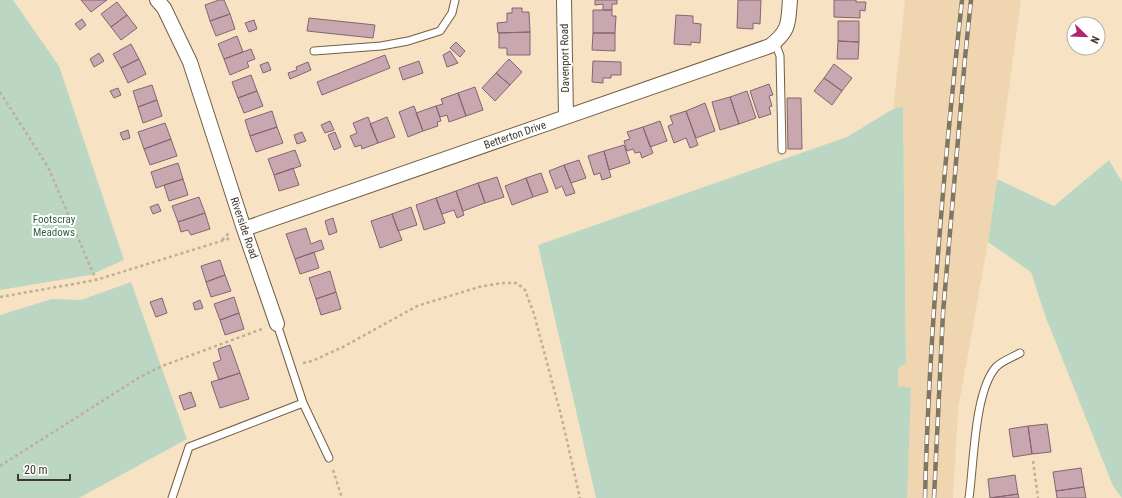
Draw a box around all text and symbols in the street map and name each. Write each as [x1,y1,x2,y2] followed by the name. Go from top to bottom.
[1066,16,1106,56] north arrow
[558,23,572,93] street label: Davenport Road
[1087,34,1102,46] text: N
[482,118,548,152] street label: Betterton Drive
[227,195,261,261] street label: Riverside Road
[33,213,76,239] park label: Footscray Meadows
[18,456,70,482] scale bar
[24,463,48,477] text: 20 m

